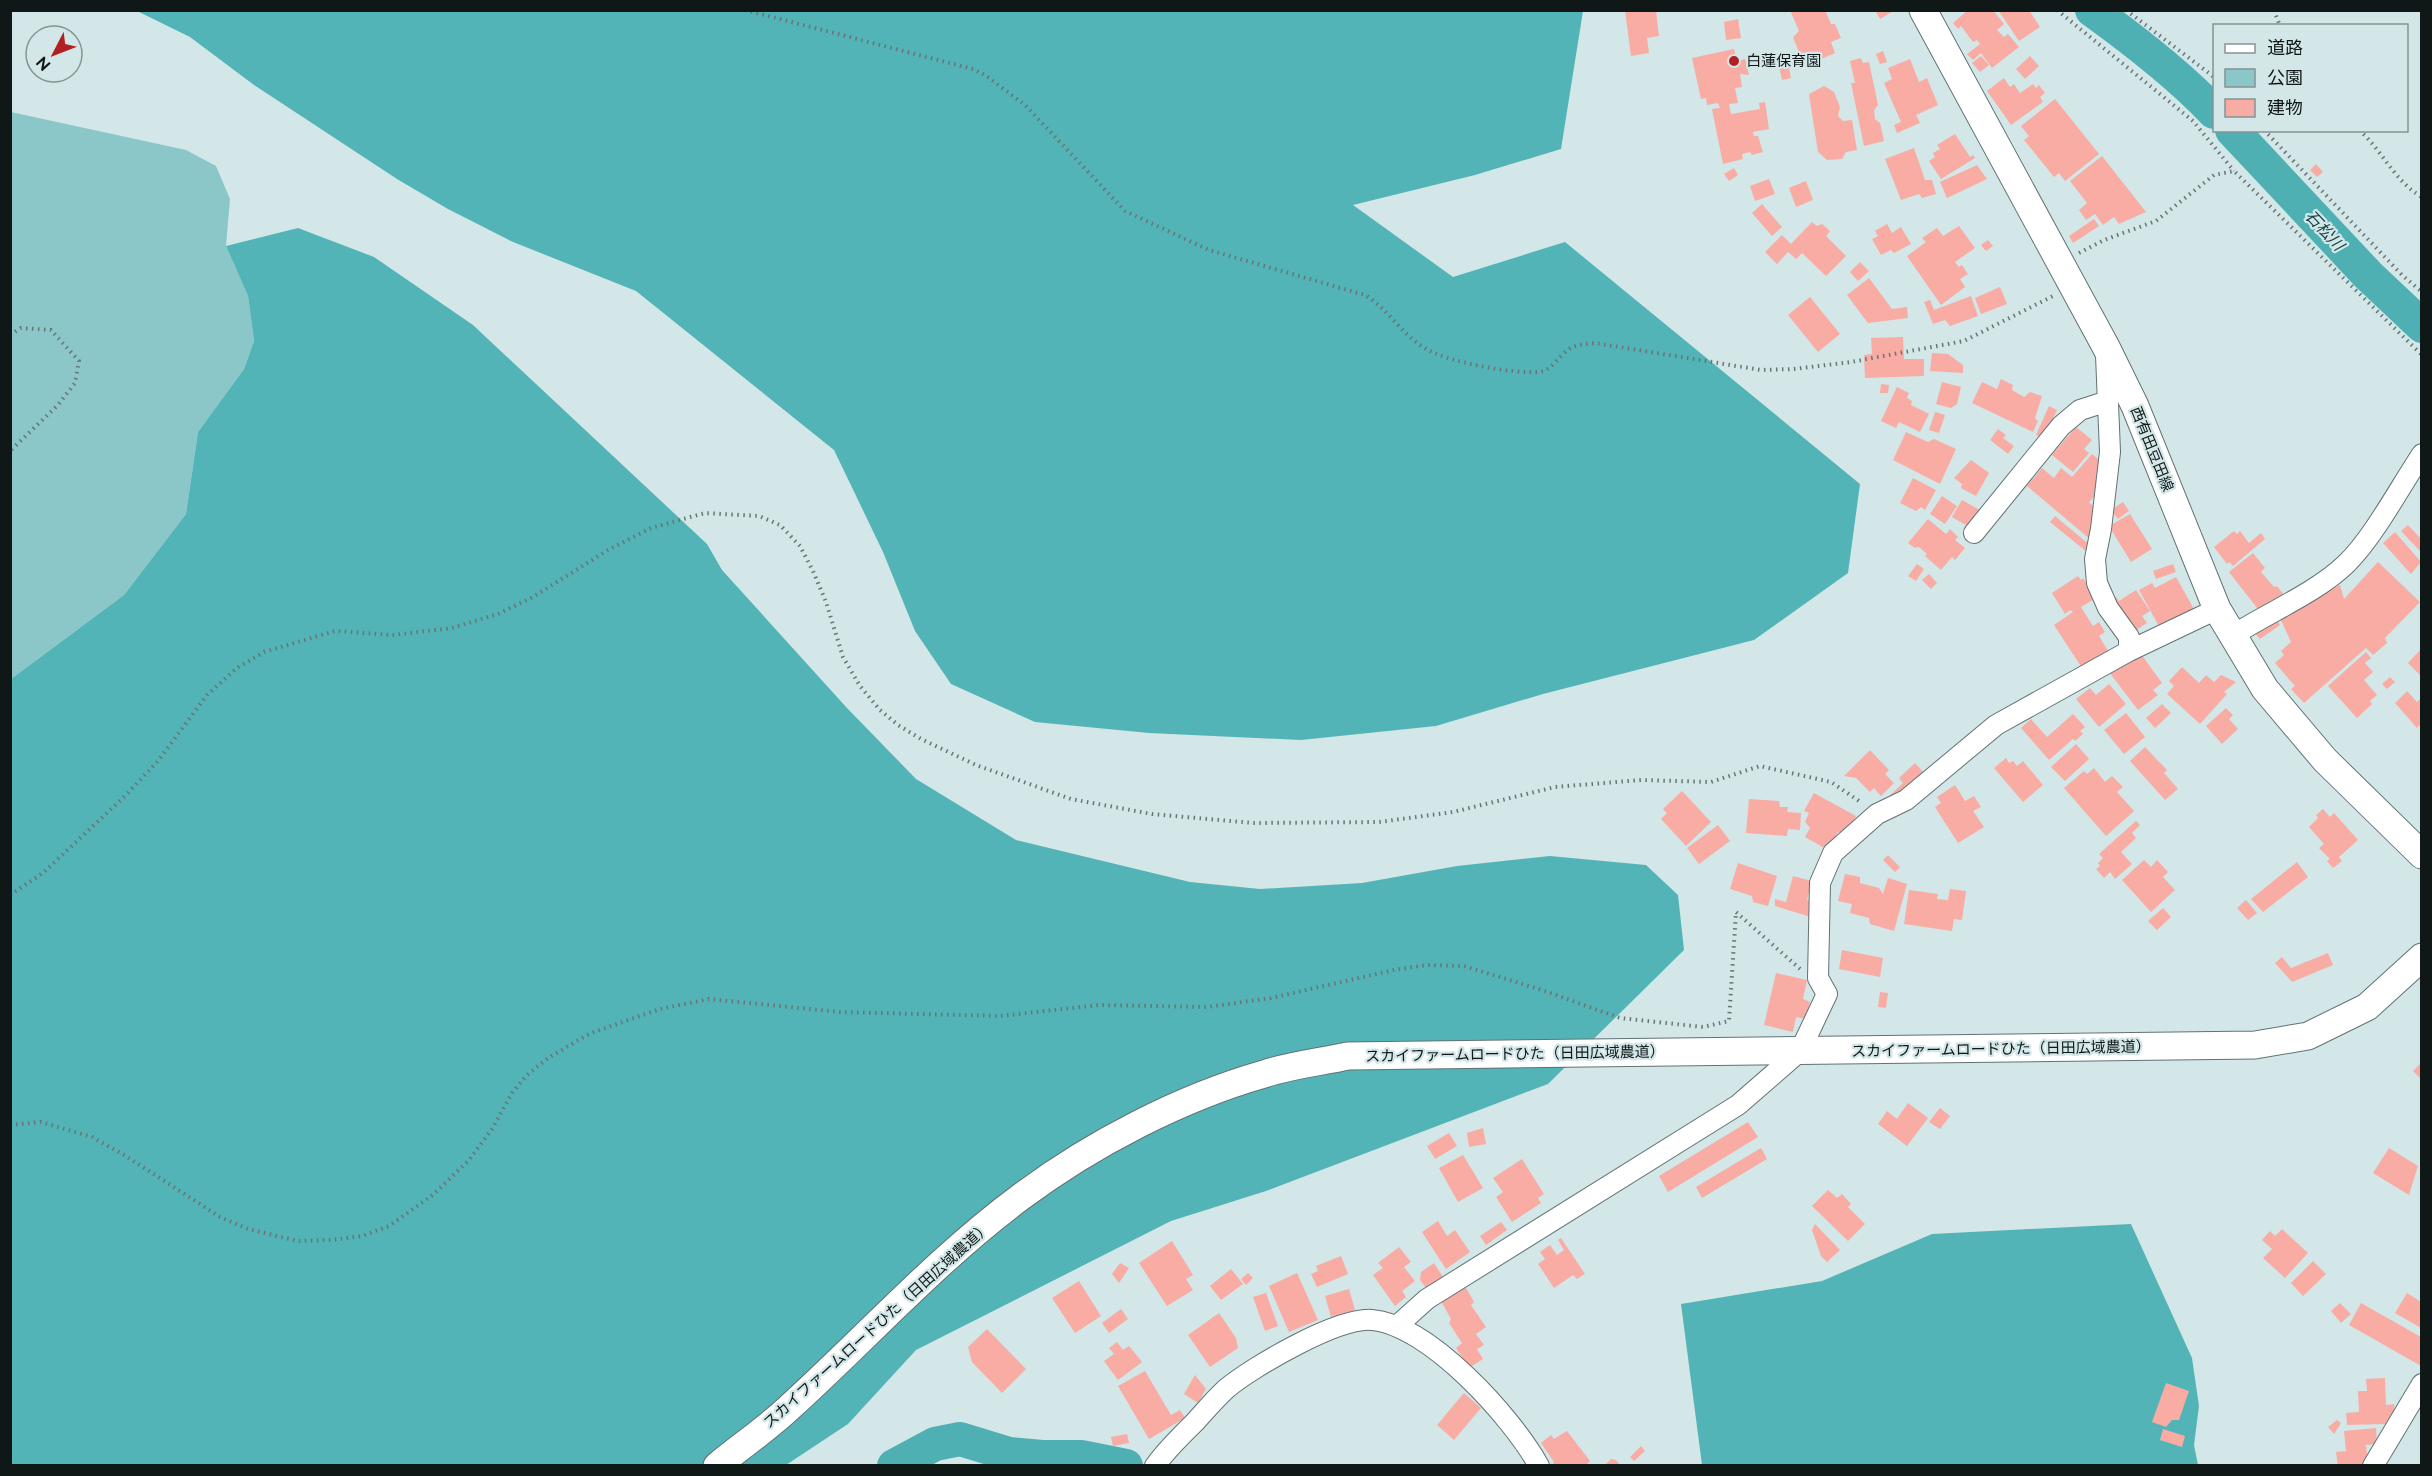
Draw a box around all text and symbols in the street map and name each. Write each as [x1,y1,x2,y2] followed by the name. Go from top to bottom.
[24,24,84,84] north arrow
[2213,24,2408,132] legend
[2267,37,2303,58] text: 道路
[1746,52,1821,70] place label: 白蓮保育園
[32,53,54,75] text: N
[1727,54,1741,68] marker: 白蓮保育園
[2267,67,2303,88] text: 公園
[2267,97,2303,118] text: 建物
[2301,206,2349,256] water label: 石松川
[2127,404,2177,494] street label: 西有田豆田線
[1851,1037,2151,1061] street label: スカイファームロードひた（日田広域農道）
[1365,1042,1665,1066] street label: スカイファームロードひた（日田広域農道）
[760,1218,994,1432] street label: スカイファームロードひた（日田広域農道）

